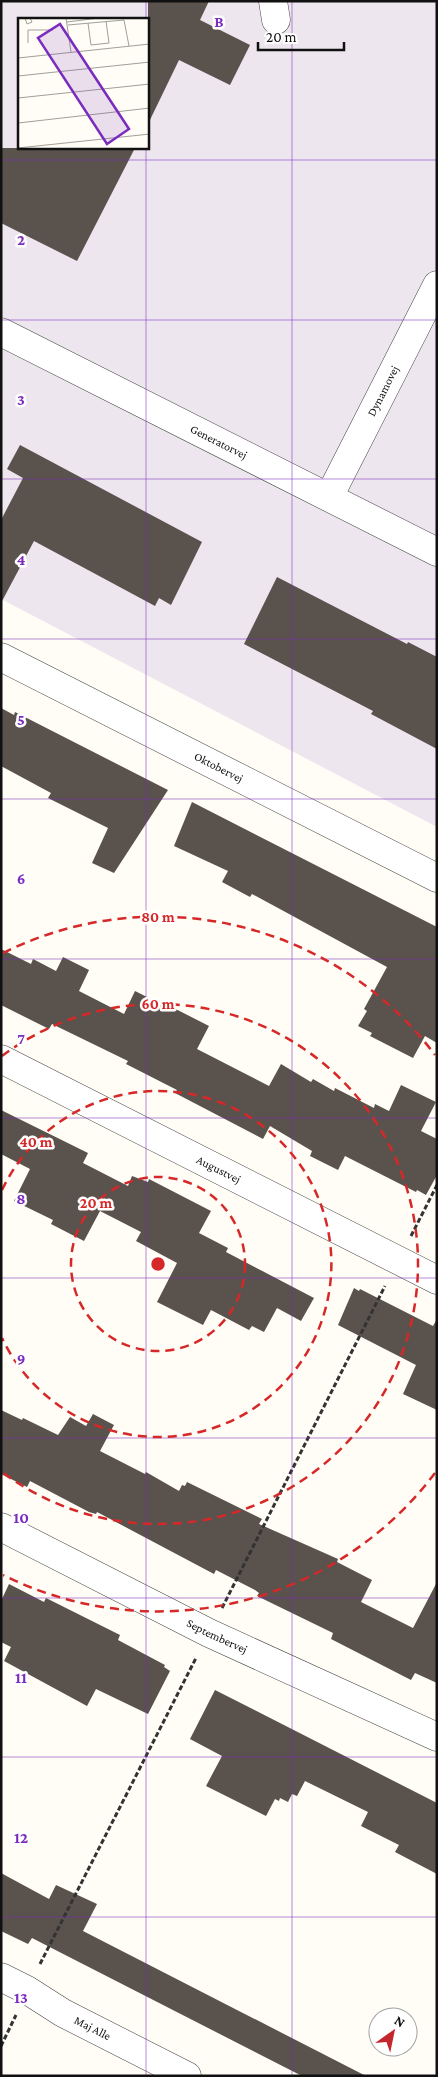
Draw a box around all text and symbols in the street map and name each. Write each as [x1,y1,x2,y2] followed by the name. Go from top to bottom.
[214,13,224,30] text: B
[18,18,149,149] inset map
[258,20,344,52] scale bar
[266,29,297,45] text: 20 m
[17,231,25,248] text: 2
[364,363,402,419] street label: Dynamovej
[17,391,25,408] text: 3
[188,422,250,462] street label: Generatorvej
[17,551,26,568] text: 4
[17,711,25,728] text: 5
[192,749,245,786] street label: Oktobervej
[17,870,25,887] text: 6
[141,909,175,925] text: 80 m
[142,996,175,1012] text: 60 m
[17,1030,25,1047] text: 7
[20,1134,53,1150] text: 40 m
[194,1152,243,1186] street label: Augustvej
[16,1190,26,1207] text: 8
[80,1195,112,1211] text: 20 m
[149,1255,167,1273] centre of rings
[17,1350,25,1367] text: 9
[13,1509,29,1526] text: 10
[184,1616,249,1657] street label: Septembervej
[15,1669,27,1686] text: 11
[14,1829,28,1846] text: 12
[14,1989,28,2006] text: 13
[368,2007,418,2057] north arrow
[392,2012,409,2031] text: N
[72,2013,113,2043] street label: Maj Alle

